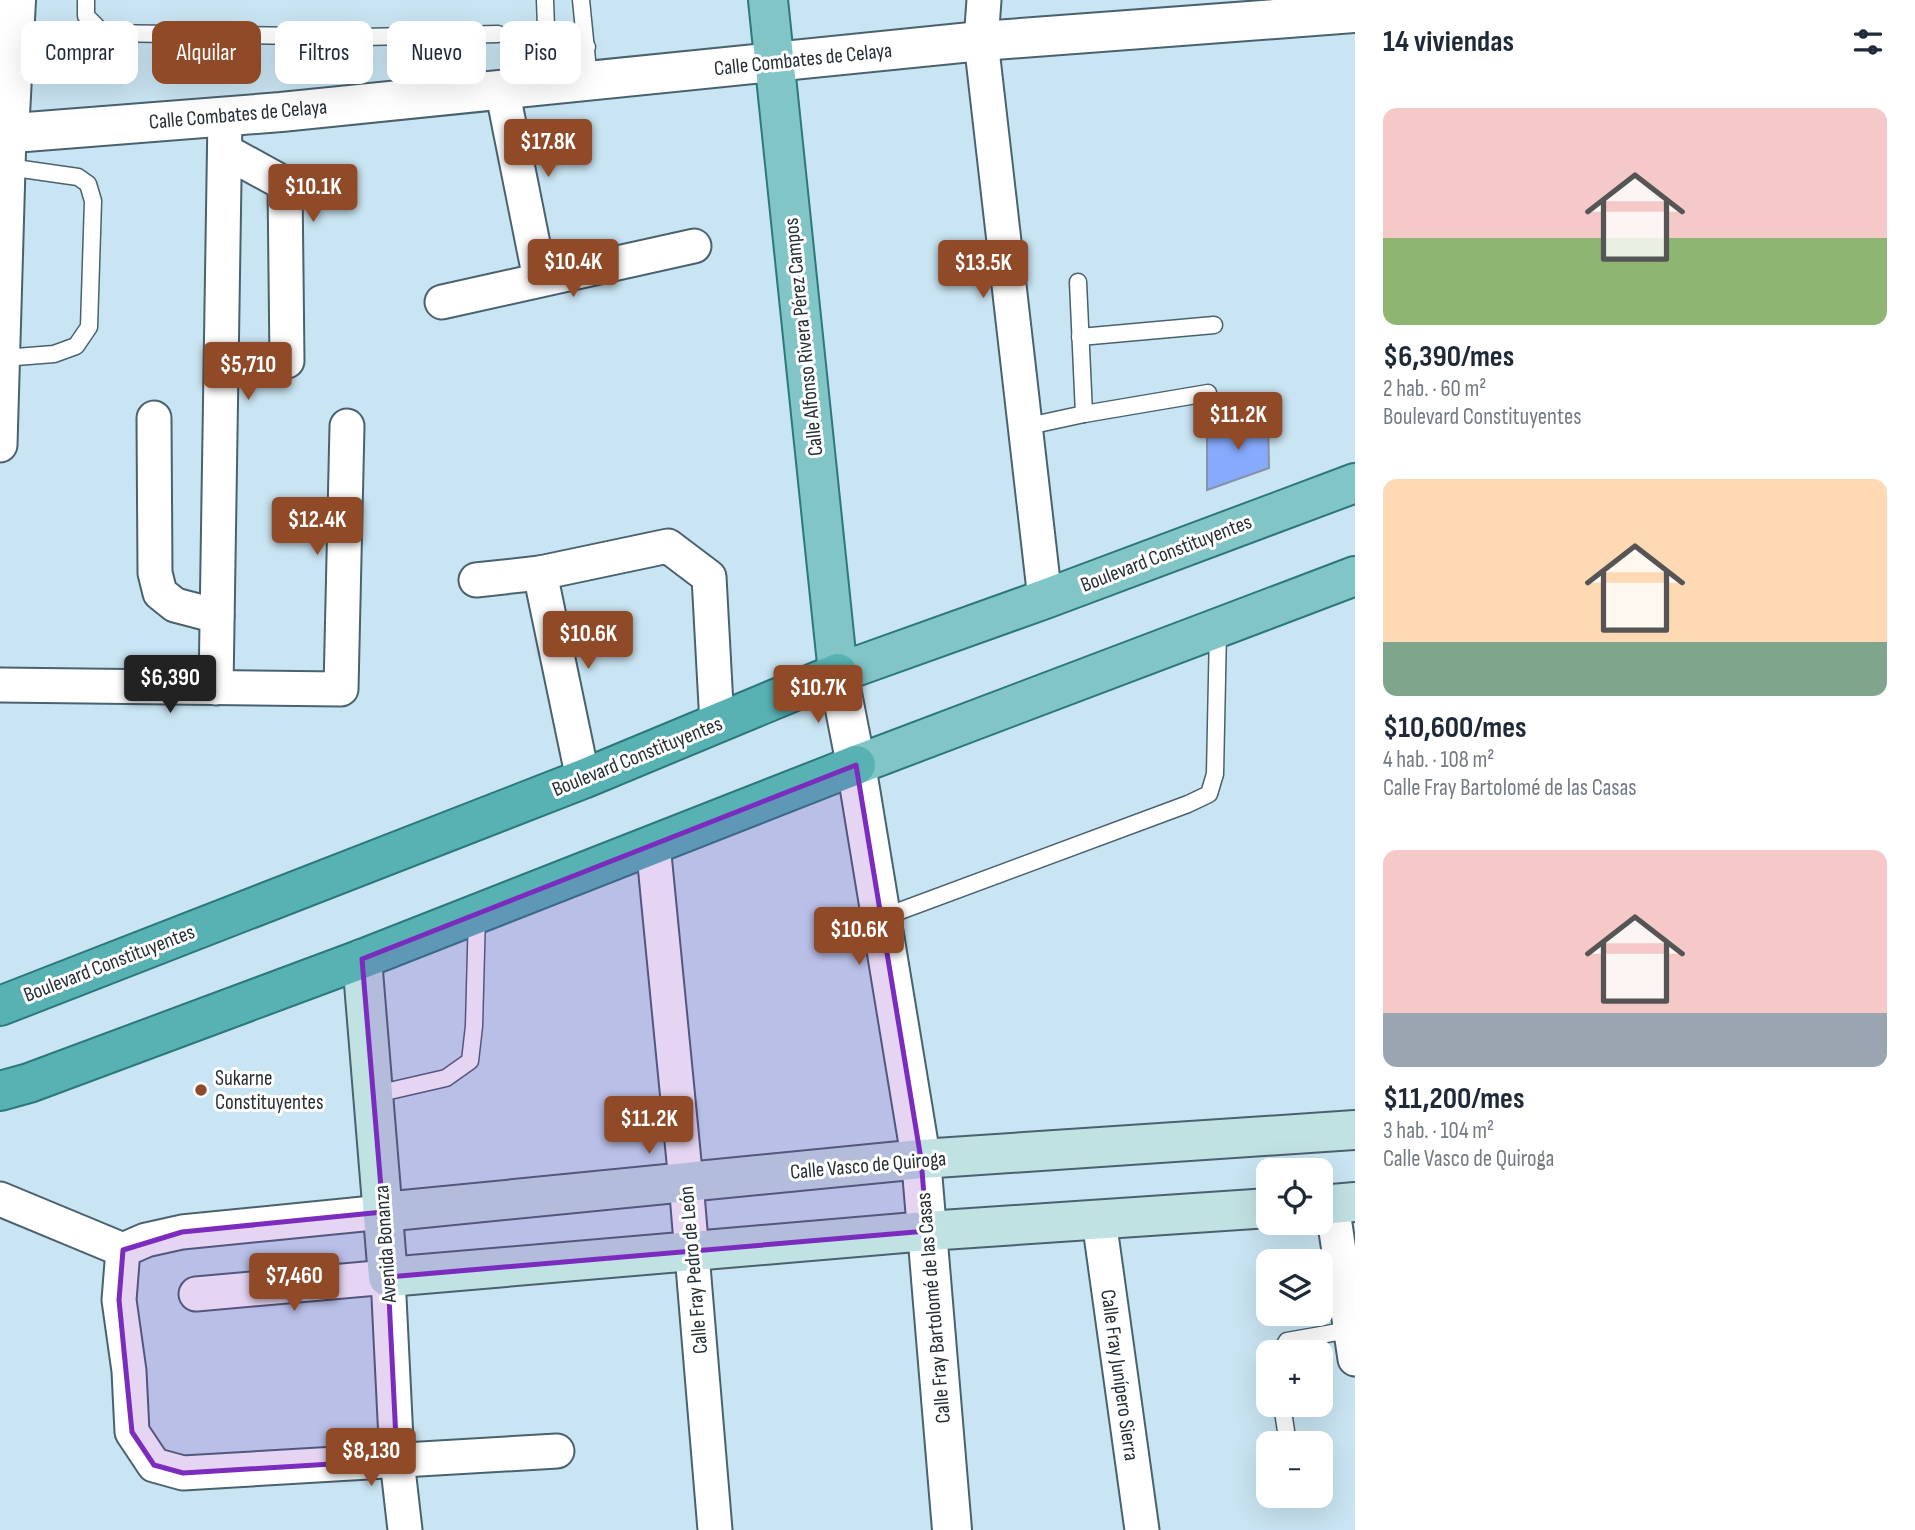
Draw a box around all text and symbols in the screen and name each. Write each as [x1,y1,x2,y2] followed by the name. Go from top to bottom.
[21,21,138,84] chip: Comprar
[152,21,261,84] chip: Alquilar
[275,21,373,84] chip: Filtros
[387,21,486,84] chip: Nuevo
[500,21,581,84] chip: Piso
[1849,23,1887,61] icon: filters
[1383,24,1514,60] text: 14 viviendas
[713,38,893,81] street label: Calle Combates de Celaya
[148,94,328,135] street label: Calle Combates de Celaya
[491,120,605,179] pin: $17.8K
[520,128,576,156] text: $17.8K
[1572,154,1698,280] icon: home
[256,164,370,224] pin: $10.1K
[284,173,342,201] text: $10.1K
[779,217,828,457] street label: Calle Alfonso Rivera Pérez Campos
[516,240,630,299] pin: $10.4K
[926,240,1040,300] pin: $13.5K
[544,248,602,276] text: $10.4K
[954,249,1012,277] text: $13.5K
[1383,339,1514,375] text: $6,390/mes
[191,342,305,402] pin: $5,710
[220,351,276,379] text: $5,710
[1383,375,1486,403] text: 2 hab. · 60 m²
[1181,392,1295,452] pin: $11.2K
[1209,401,1267,429] text: $11.2K
[1383,403,1581,431] text: Boulevard Constituyentes
[260,498,374,557] pin: $12.4K
[288,506,346,534] text: $12.4K
[1077,509,1255,598] street label: Boulevard Constituyentes
[1572,525,1698,651] icon: home
[531,612,645,671] pin: $10.6K
[559,620,617,648] text: $10.6K
[113,656,227,715] pin: $6,390
[140,664,200,692] text: $6,390
[761,666,875,725] pin: $10.7K
[789,674,847,702] text: $10.7K
[1383,710,1527,746] text: $10,600/mes
[549,711,726,802] street label: Boulevard Constituyentes
[1383,746,1495,774] text: 4 hab. · 108 m²
[1383,774,1637,802] text: Calle Fray Bartolomé de las Casas
[1572,896,1698,1022] icon: home
[802,908,916,967] pin: $10.6K
[830,916,888,944] text: $10.6K
[20,919,198,1008] street label: Boulevard Constituyentes
[215,1066,323,1115] place label: Sukarne Constituyentes
[1383,1081,1524,1117] text: $11,200/mes
[193,1082,209,1098] marker: Sukarne Constituyentes
[592,1096,706,1156] pin: $11.2K
[620,1105,678,1133] text: $11.2K
[1383,1117,1494,1145] text: 3 hab. · 104 m²
[1383,1145,1554,1173] text: Calle Vasco de Quiroga
[789,1146,947,1185] street label: Calle Vasco de Quiroga
[1256,1158,1333,1508] map controls
[1256,1158,1333,1235] button: locate
[369,1184,402,1305] street label: Avenida Bonanza
[674,1185,713,1355] street label: Calle Fray Pedro de León
[911,1192,956,1424] street label: Calle Fray Bartolomé de las Casas
[1256,1249,1333,1326] button: layers
[237,1254,351,1313] pin: $7,460
[265,1262,323,1290] text: $7,460
[1095,1288,1144,1462] street label: Calle Fray Junípero Sierra
[1256,1340,1333,1417] button: +
[314,1428,428,1488] pin: $8,130
[1256,1431,1333,1508] button: −
[342,1437,400,1465] text: $8,130

